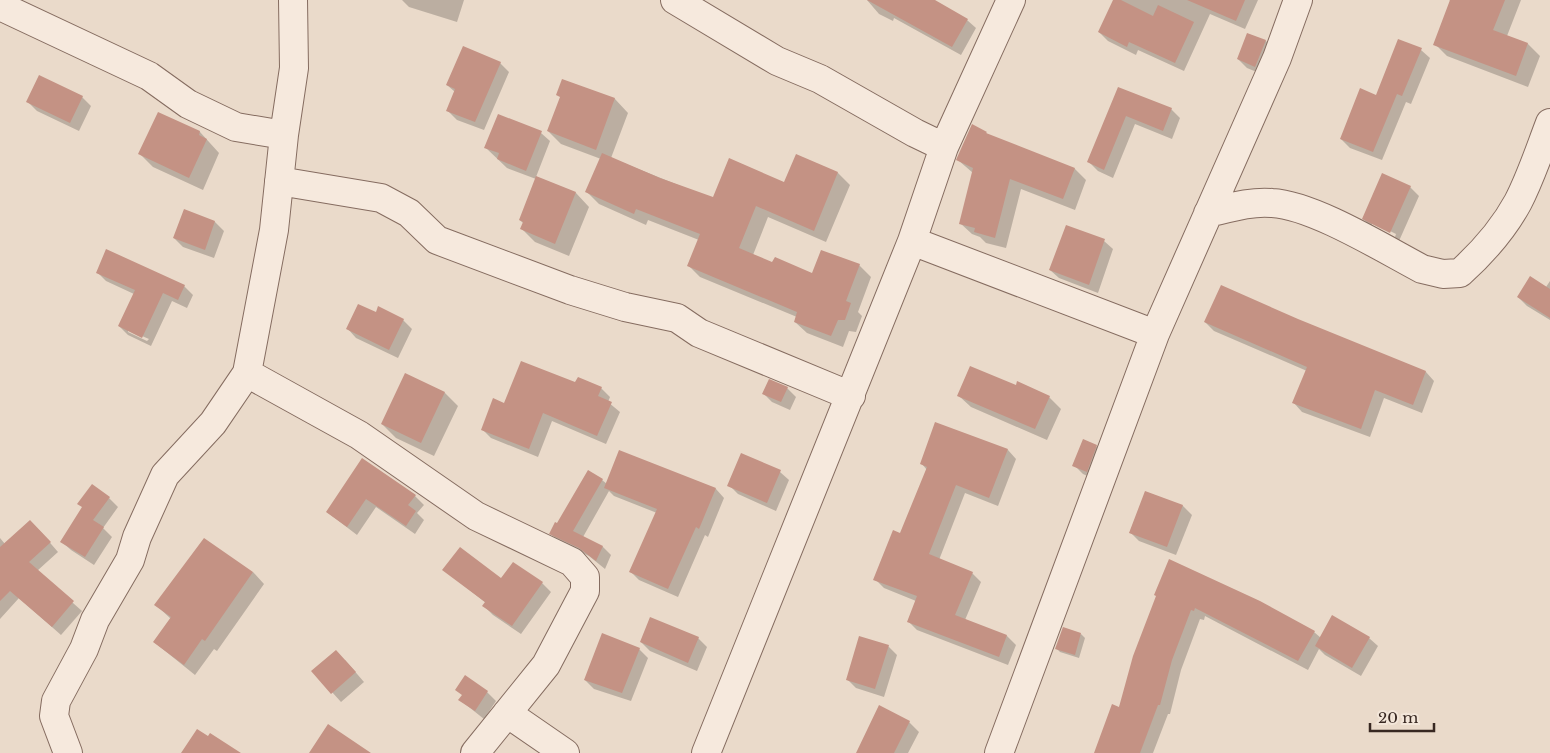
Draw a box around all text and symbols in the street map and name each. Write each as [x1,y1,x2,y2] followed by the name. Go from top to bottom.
[1370,700,1434,732] scale bar
[1378,708,1418,727] text: 20 m

